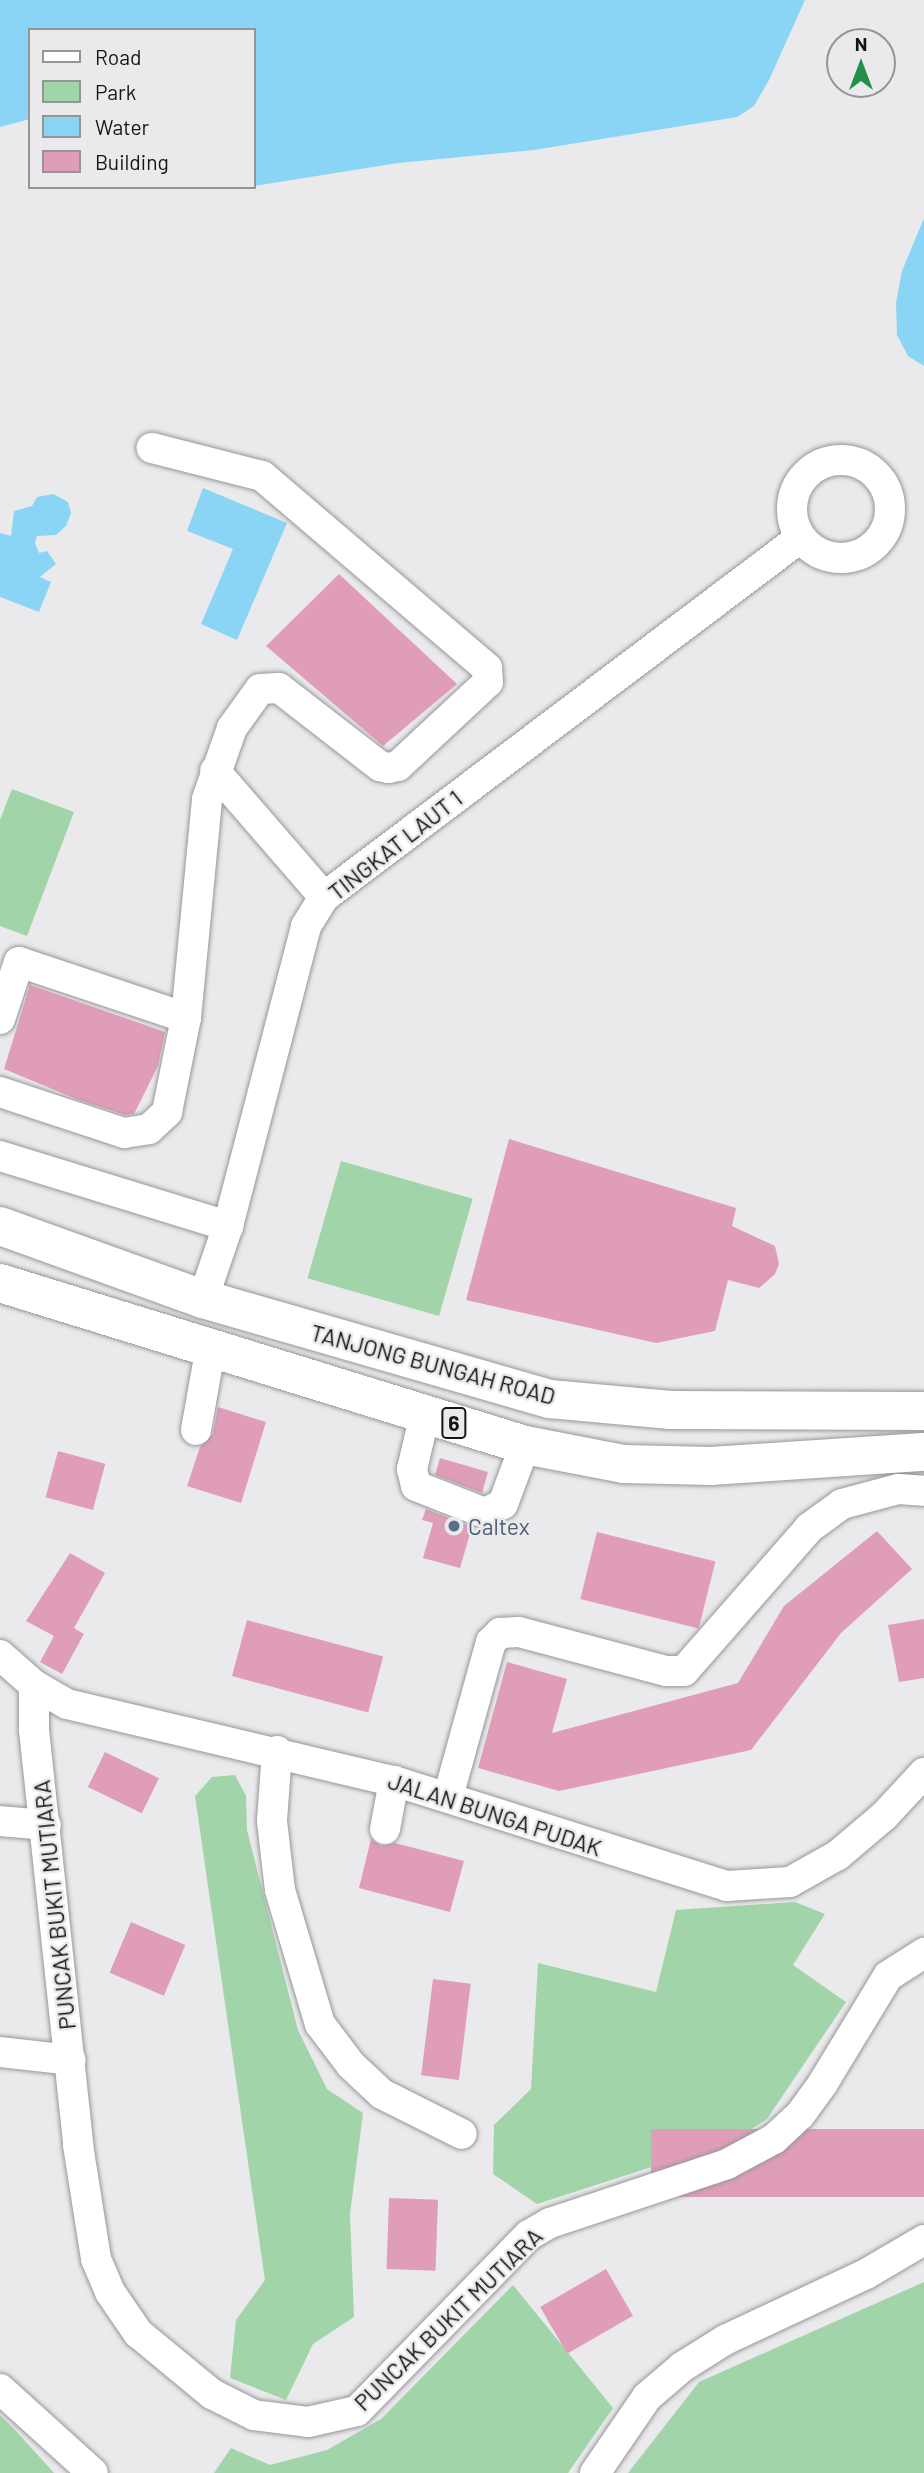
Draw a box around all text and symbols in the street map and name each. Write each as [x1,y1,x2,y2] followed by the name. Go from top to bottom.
[28,28,256,189] legend
[826,28,896,98] north arrow
[855,32,867,55] text: N
[95,44,141,69] text: Road
[95,79,136,104] text: Park
[95,114,149,139] text: Water
[95,149,169,174] text: Building
[323,784,467,906] street label: TINGKAT LAUT 1
[308,1318,558,1410] street label: TANJONG BUNGAH ROAD
[440,1406,468,1440] road number: 6
[468,1512,530,1540] place label: Caltex
[446,1518,462,1534] marker: Caltex
[385,1766,605,1862] street label: JALAN BUNGA PUDAK
[27,1779,81,2031] street label: PUNCAK BUKIT MUTIARA
[348,2222,548,2416] street label: PUNCAK BUKIT MUTIARA

